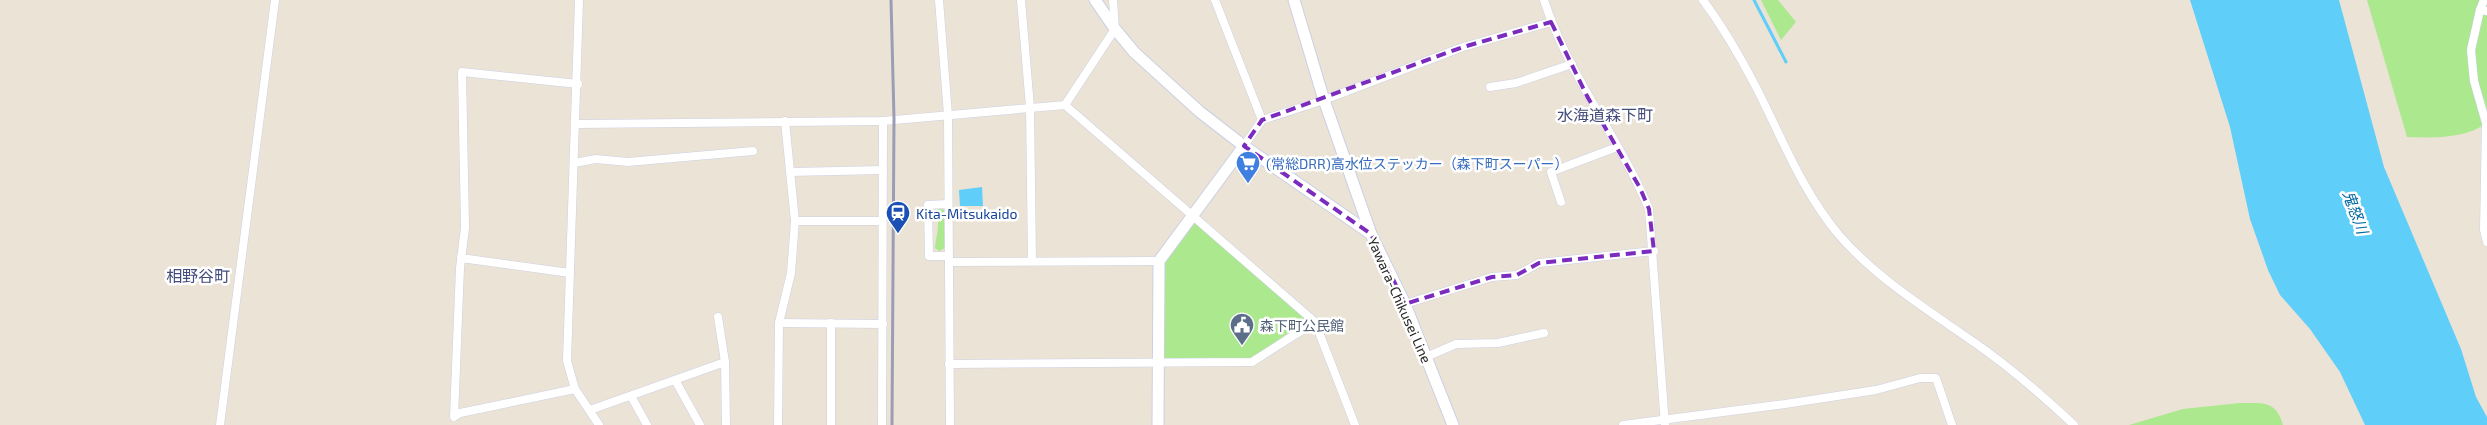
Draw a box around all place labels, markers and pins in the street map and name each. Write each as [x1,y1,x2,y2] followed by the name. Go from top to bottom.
[1235,150,1261,184] supermarket icon: (常総DRR)高水位ステッカー（森下町スーパー）
[1266,155,1569,172] place label: (常総DRR)高水位ステッカー（森下町スーパー）
[885,200,911,234] station icon: Kita-Mitsukaido
[916,205,1018,222] place label: Kita-Mitsukaido
[1229,312,1255,346] public building icon: 森下町公民館
[1260,317,1344,334] place label: 森下町公民館

